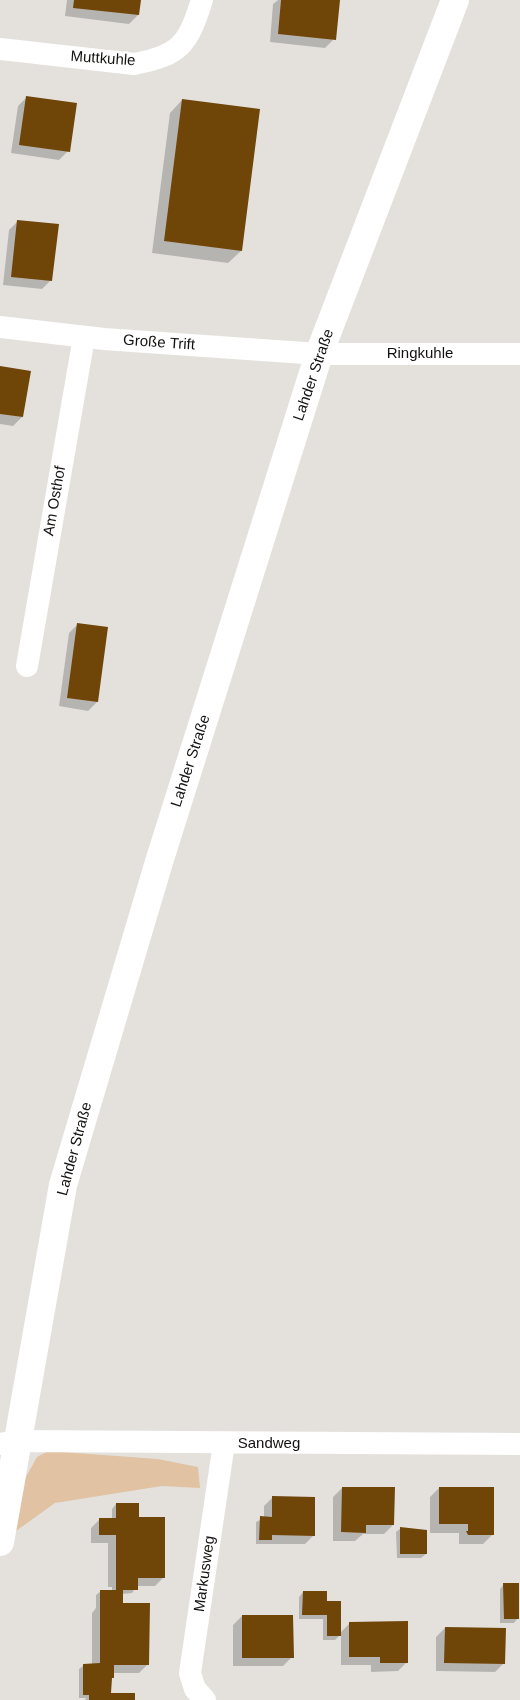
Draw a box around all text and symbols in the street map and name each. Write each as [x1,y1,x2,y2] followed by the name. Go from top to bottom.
[70,48,136,70] street label: Muttkuhle
[290,327,338,423] street label: Lahder Straße
[122,332,196,354] street label: Große Trift
[387,345,453,363] street label: Ringkuhle
[40,465,70,537] street label: Am Osthof
[168,713,214,809] street label: Lahder Straße
[54,1100,96,1198] street label: Lahder Straße
[238,1435,300,1453] street label: Sandweg
[191,1535,219,1613] street label: Markusweg

